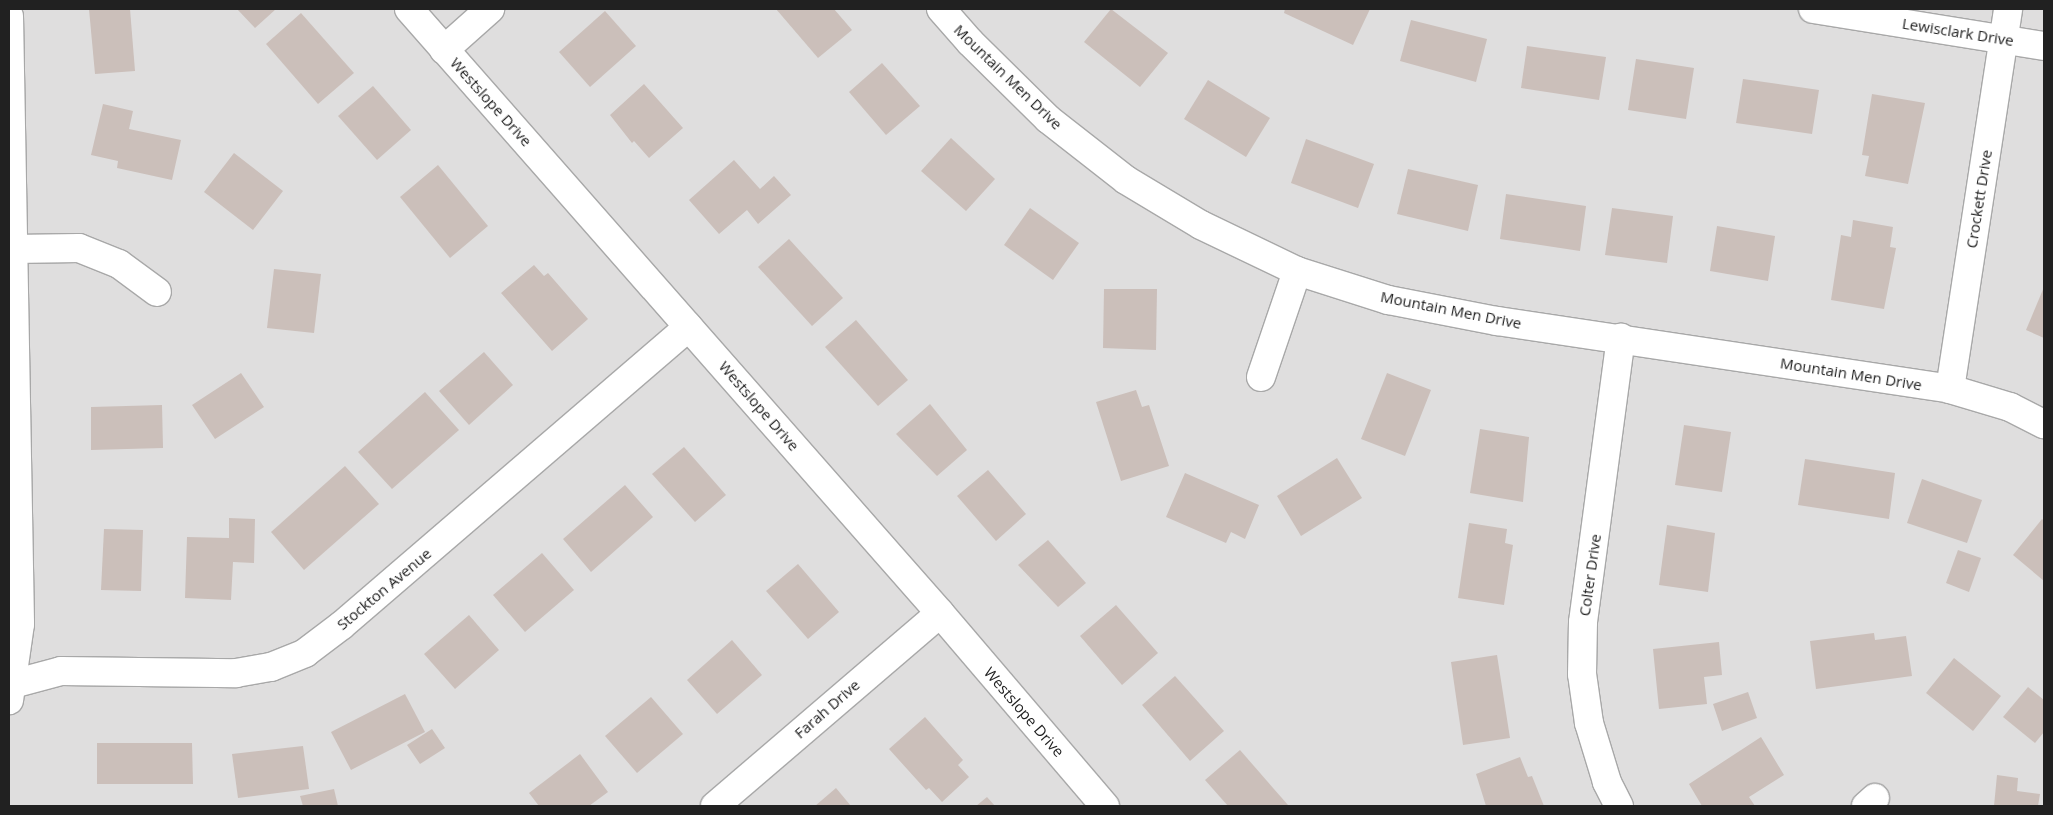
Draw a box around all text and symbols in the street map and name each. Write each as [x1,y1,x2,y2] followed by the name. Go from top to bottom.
[1901,14,2015,50] street label: Lewisclark Drive
[950,21,1066,133] street label: Mountain Men Drive
[447,54,535,150] street label: Westslope Drive
[1962,149,1996,249] street label: Crockett Drive
[1379,288,1523,332] street label: Mountain Men Drive
[1779,354,1923,394] street label: Mountain Men Drive
[715,357,803,455] street label: Westslope Drive
[1575,533,1605,617] street label: Colter Drive
[333,544,435,634] street label: Stockton Avenue
[980,663,1068,761] street label: Westslope Drive
[791,676,863,742] street label: Farah Drive

